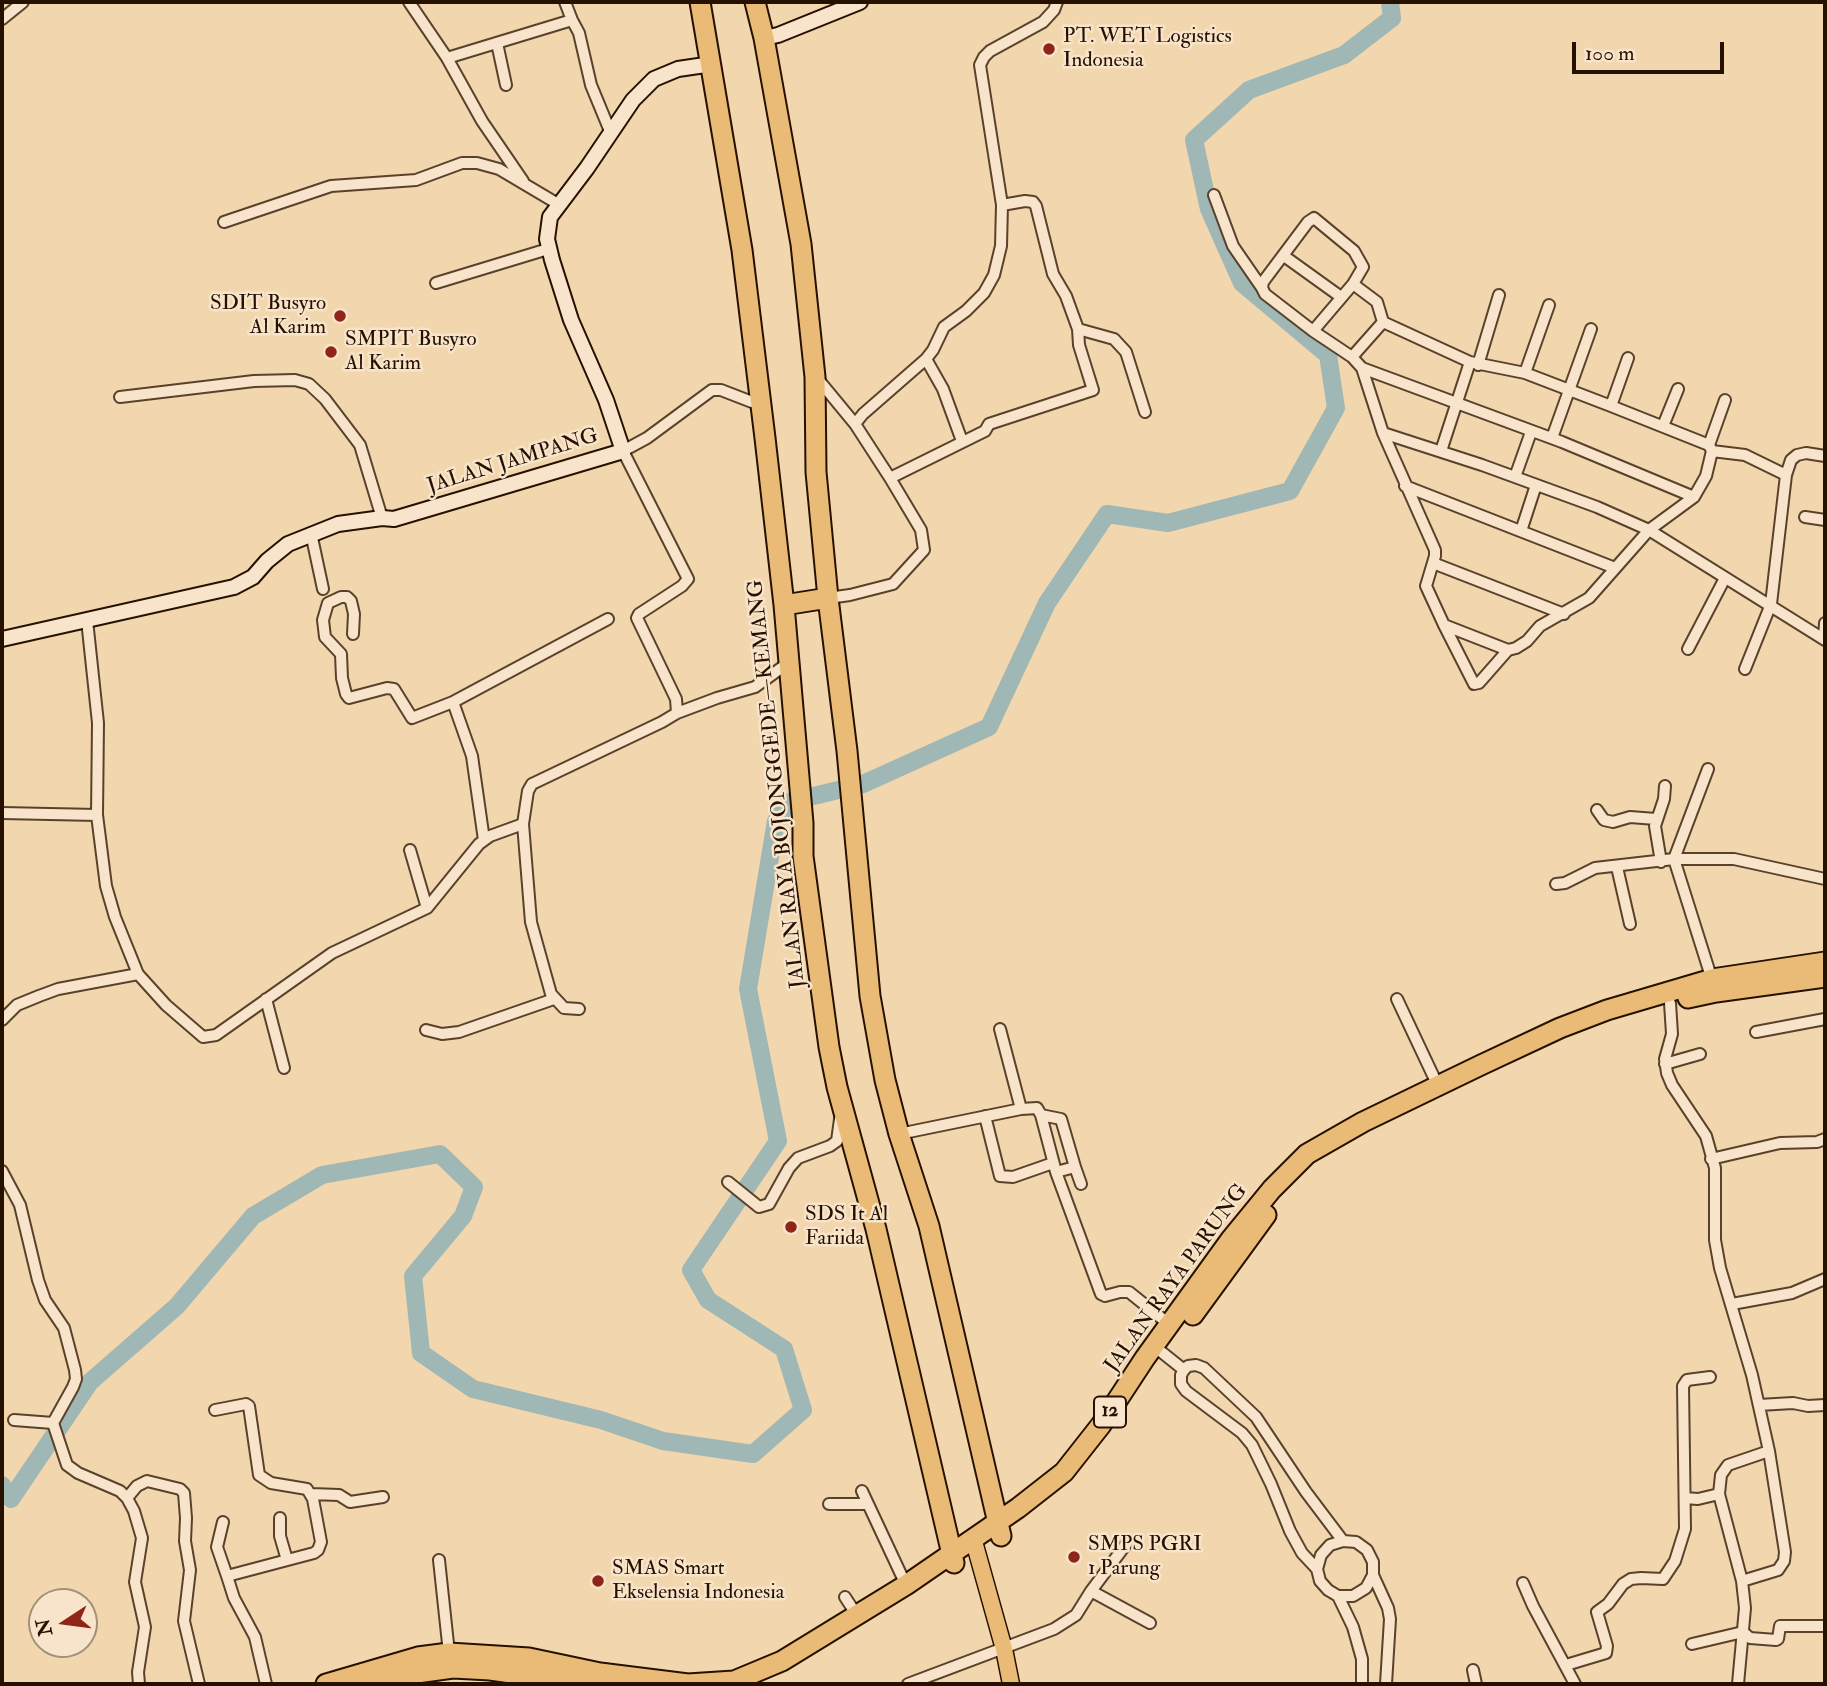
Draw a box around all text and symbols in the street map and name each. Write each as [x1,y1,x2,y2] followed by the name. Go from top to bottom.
[1063,24,1232,74] place label: PT. WET Logistics Indonesia
[1575,28,1727,72] scale bar
[1585,40,1635,67] text: 100 m
[1041,41,1057,57] marker: PT. WET Logistics Indonesia
[210,291,326,341] place label: SDIT Busyro Al Karim
[332,308,348,324] marker: SDIT Busyro Al Karim
[345,327,477,377] place label: SMPIT Busyro Al Karim
[323,344,339,360] marker: SMPIT Busyro Al Karim
[425,424,601,500] street label: JALAN JAMPANG
[744,578,812,990] street label: JALAN RAYA BOJONGGEDE—KEMANG
[1100,1180,1254,1378] street label: JALAN RAYA PARUNG
[805,1202,888,1252] place label: SDS It Al Fariida
[783,1219,799,1235] marker: SDS It Al Fariida
[1094,1396,1126,1428] road number: 12
[1088,1532,1202,1582] place label: SMPS PGRI 1 Parung
[1066,1549,1082,1565] marker: SMPS PGRI 1 Parung
[612,1556,784,1606] place label: SMAS Smart Ekselensia Indonesia
[590,1573,606,1589] marker: SMAS Smart Ekselensia Indonesia
[28,1588,98,1658] north arrow
[31,1616,58,1638] text: N

